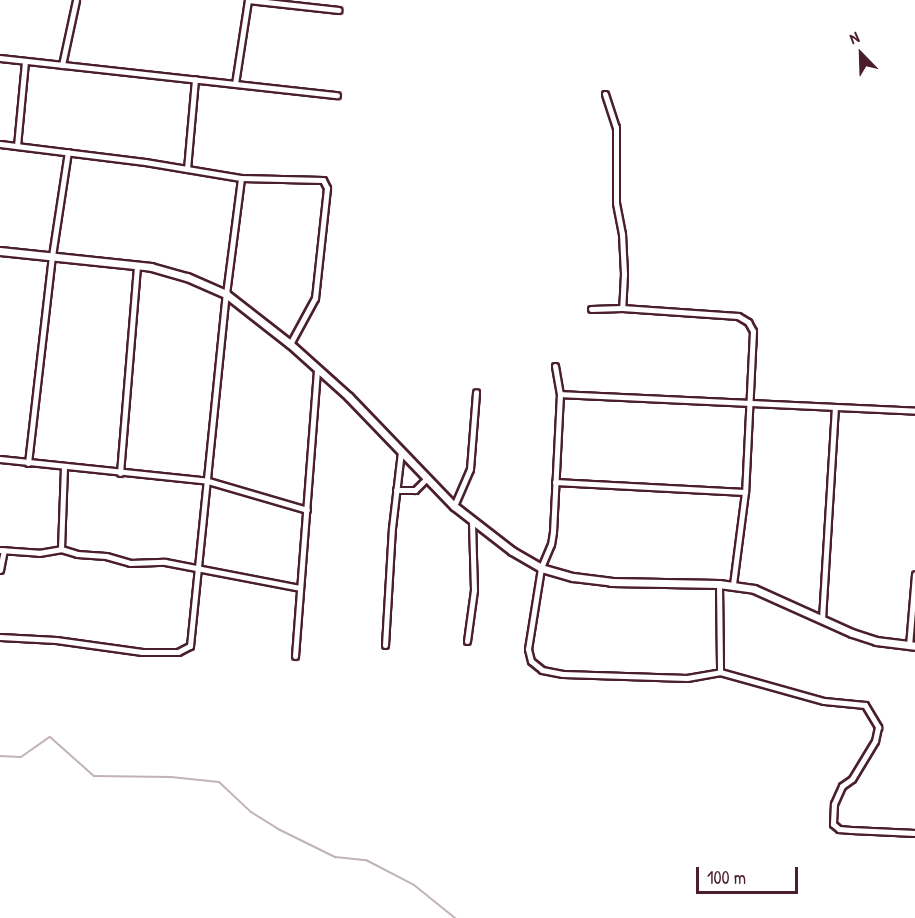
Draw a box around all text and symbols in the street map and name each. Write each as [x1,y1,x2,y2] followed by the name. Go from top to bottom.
[831,24,891,84] north arrow
[846,26,862,49] text: N
[699,855,801,893] scale bar
[707,865,746,890] text: 100 m

